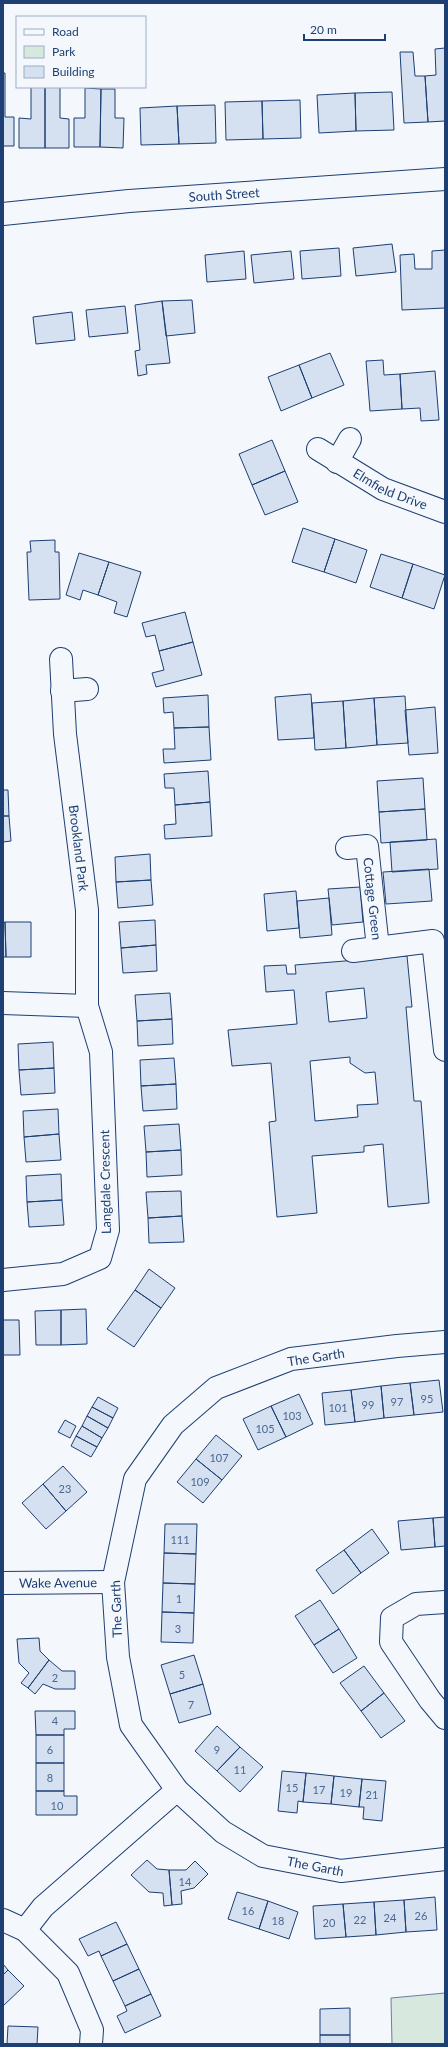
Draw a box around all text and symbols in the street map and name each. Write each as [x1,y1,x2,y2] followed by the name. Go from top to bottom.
[16,16,146,88] legend
[304,16,385,42] scale bar
[310,22,337,37] text: 20 m
[52,24,79,39] text: Road
[52,44,76,59] text: Park
[52,64,95,79] text: Building
[188,184,260,205] street label: South Street
[350,465,430,513] street label: Elmfield Drive
[66,804,92,892] street label: Brookland Park
[360,857,385,941] street label: Cottage Green
[96,1129,114,1234] street label: Langdale Crescent
[286,1345,346,1369] street label: The Garth
[421,1392,433,1405] house number: 95
[391,1395,403,1408] house number: 97
[362,1398,374,1411] house number: 99
[328,1401,348,1414] house number: 101
[282,1409,302,1422] house number: 103
[255,1422,275,1435] house number: 105
[209,1451,229,1464] house number: 107
[190,1475,210,1488] house number: 109
[59,1482,71,1495] house number: 23
[170,1533,190,1546] house number: 111
[19,1574,97,1591] street label: Wake Avenue
[107,1580,125,1638] street label: The Garth
[176,1592,182,1605] house number: 1
[175,1622,181,1635] house number: 3
[179,1668,185,1681] house number: 5
[52,1671,58,1684] house number: 2
[188,1698,194,1711] house number: 7
[52,1714,59,1727] house number: 4
[47,1743,53,1756] house number: 6
[214,1743,220,1756] house number: 9
[234,1763,246,1776] house number: 11
[47,1771,53,1784] house number: 8
[286,1781,298,1794] house number: 15
[313,1783,325,1796] house number: 17
[340,1786,352,1799] house number: 19
[366,1788,378,1801] house number: 21
[51,1799,64,1812] house number: 10
[286,1853,345,1879] street label: The Garth
[179,1875,192,1888] house number: 14
[242,1904,254,1917] house number: 16
[415,1909,427,1922] house number: 26
[384,1911,397,1924] house number: 24
[354,1913,366,1926] house number: 22
[272,1914,284,1927] house number: 18
[323,1916,336,1929] house number: 20

